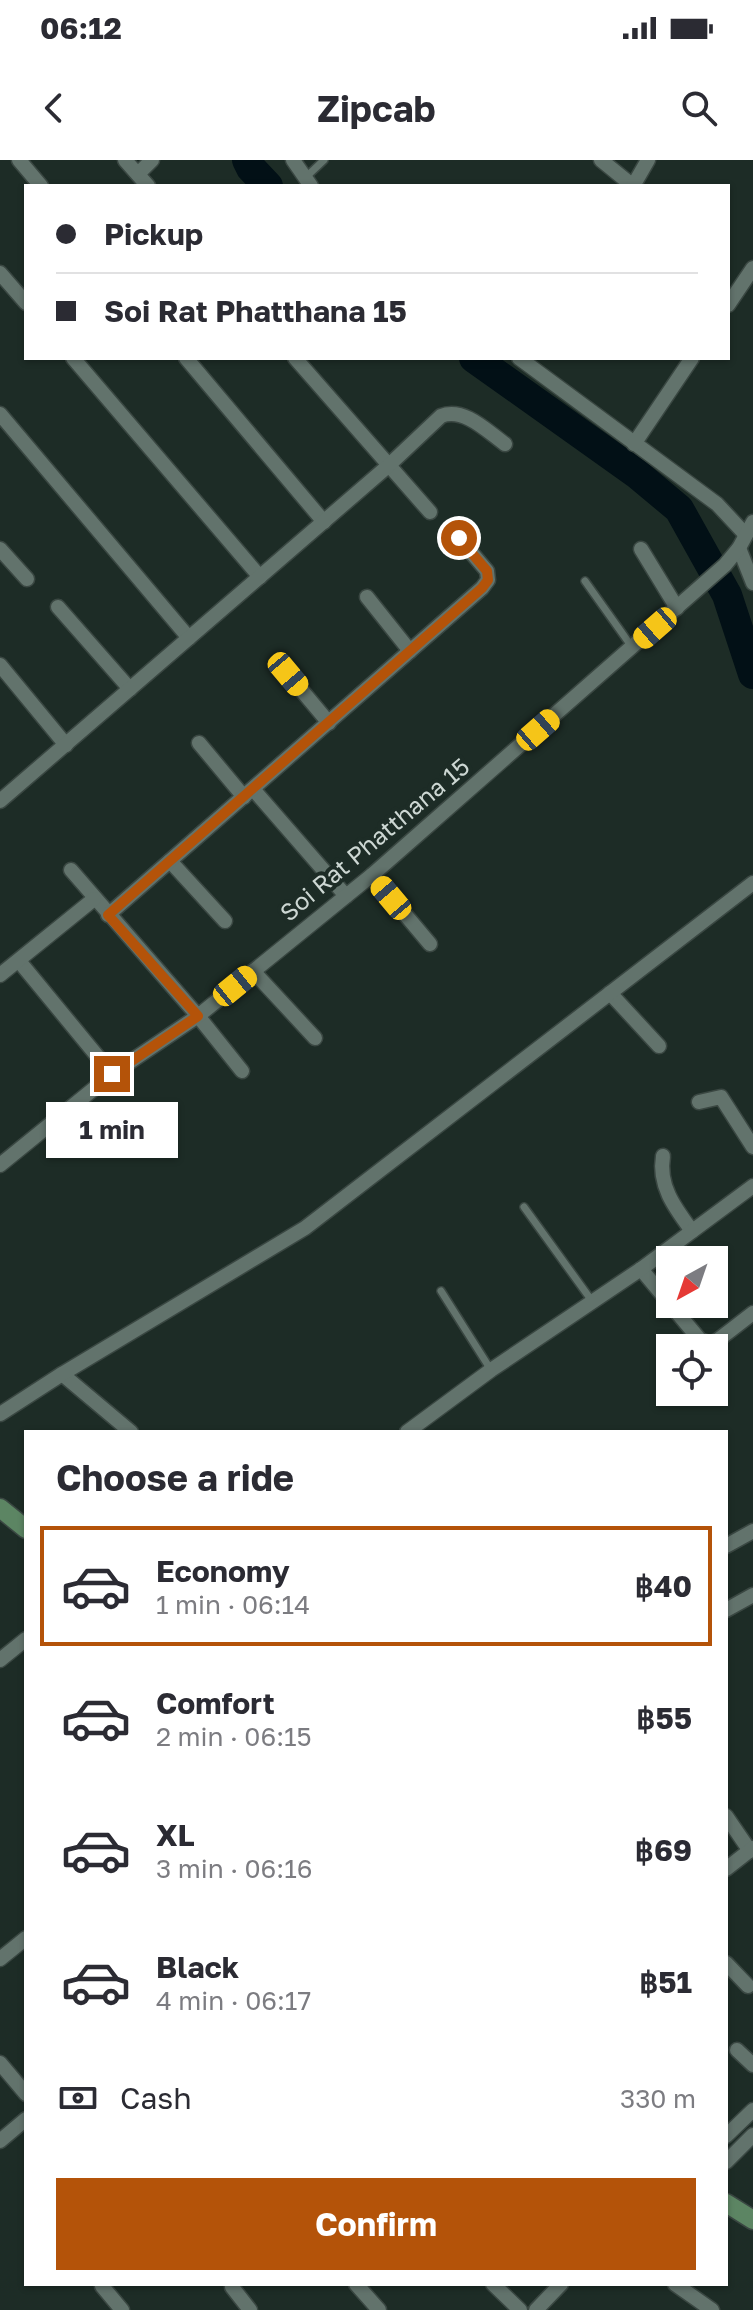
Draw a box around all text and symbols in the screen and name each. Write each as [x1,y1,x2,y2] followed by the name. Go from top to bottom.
[40,10,122,46] text: 06:12
[32,86,76,130] icon: back
[677,86,721,130] icon: search
[317,87,436,130] text: Zipcab
[104,216,203,252] text: Pickup
[104,293,407,329] text: Soi Rat Phatthana 15
[441,520,477,556] route start
[629,603,681,653] car
[263,648,313,700] car
[512,705,564,755] car
[273,751,475,927] street label: Soi Rat Phatthana 15
[366,872,416,924] car
[209,962,261,1010] car
[94,1056,130,1092] route end
[46,1102,178,1158] callout: 1 min
[79,1114,145,1145] text: 1 min
[656,1246,728,1318] north arrow
[656,1246,728,1406] map controls
[656,1334,728,1406] button: locate
[56,1456,294,1499] text: Choose a ride
[60,1550,132,1622] icon: car
[156,1553,290,1589] text: Economy
[635,1568,692,1604] text: ฿40
[156,1589,310,1620] text: 1 min · 06:14
[60,1682,132,1754] icon: car
[156,1685,275,1721] text: Comfort
[636,1700,692,1736] text: ฿55
[156,1721,312,1752] text: 2 min · 06:15
[60,1814,132,1886] icon: car
[156,1817,195,1853] text: XL
[635,1832,692,1868] text: ฿69
[156,1853,312,1884] text: 3 min · 06:16
[60,1946,132,2018] icon: car
[156,1949,239,1985] text: Black
[639,1964,692,2000] text: ฿51
[156,1985,311,2016] text: 4 min · 06:17
[56,2076,100,2120] icon: cash
[120,2080,192,2116] text: Cash
[620,2083,696,2114] text: 330 m
[56,2178,696,2270] button: Confirm

